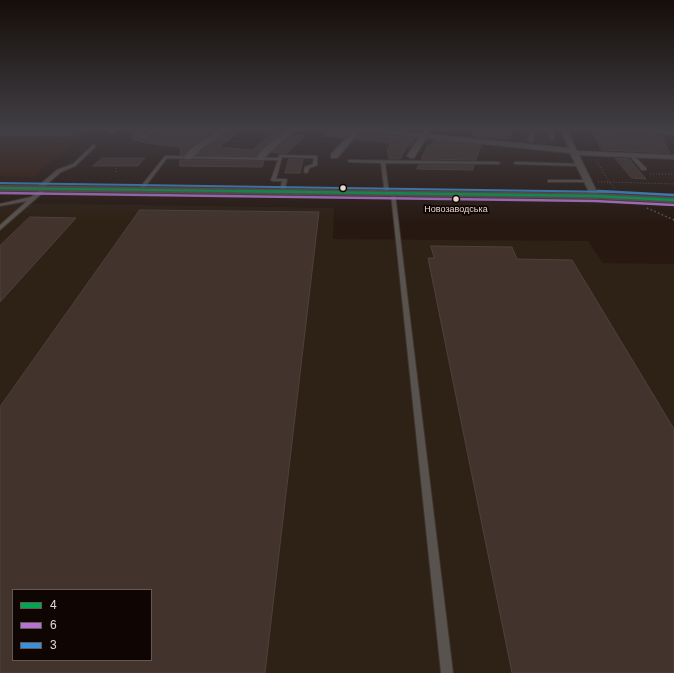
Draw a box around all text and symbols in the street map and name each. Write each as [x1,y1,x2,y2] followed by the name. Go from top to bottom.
[338,183,348,193] unlabelled marker
[451,194,461,204] marker: Новозаводська
[424,205,488,215] place label: Новозаводська
[12,589,152,661] legend
[50,598,57,612] text: 4
[50,618,57,632] text: 6
[50,638,57,652] text: 3

